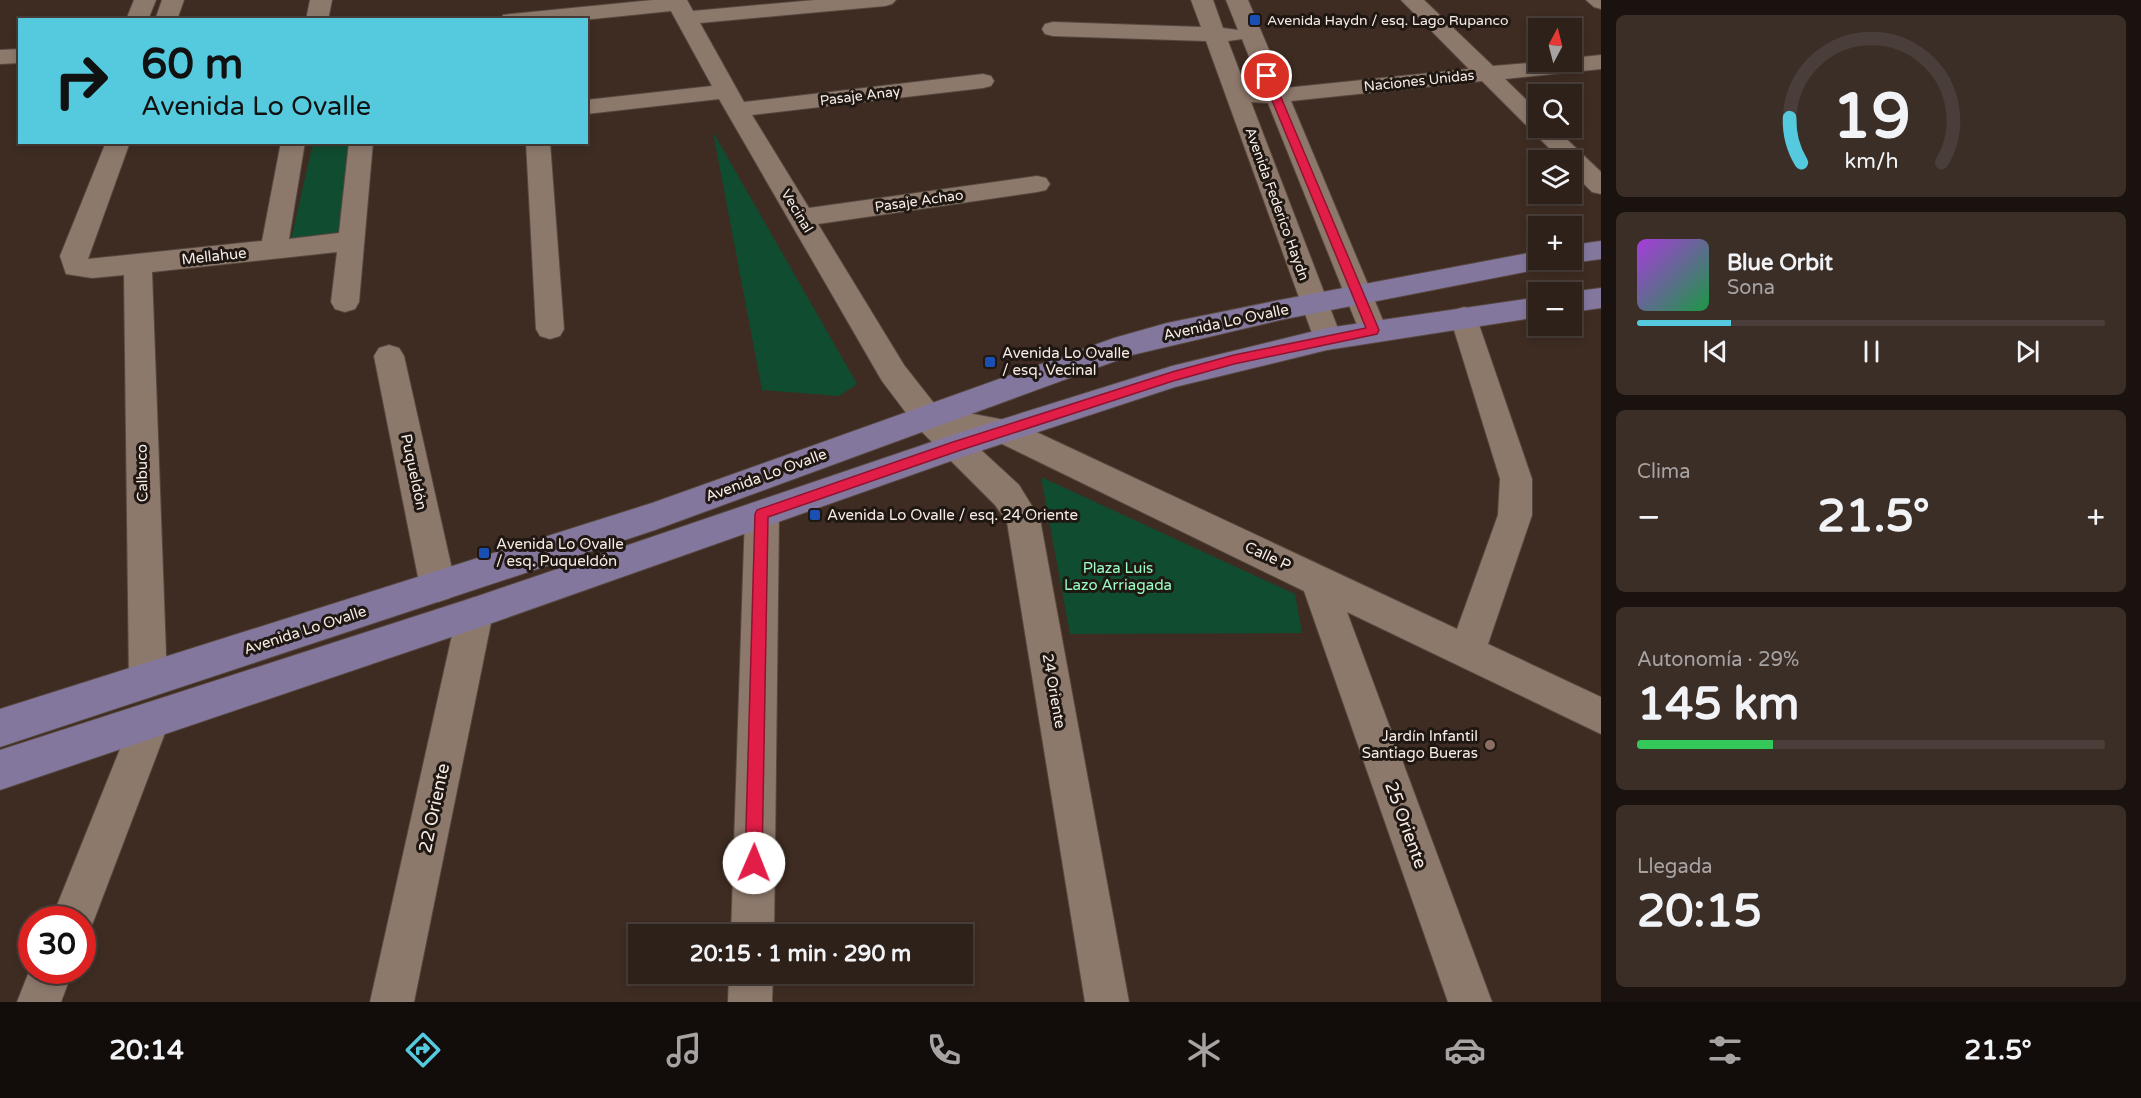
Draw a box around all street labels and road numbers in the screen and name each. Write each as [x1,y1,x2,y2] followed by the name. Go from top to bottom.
[1363,67,1475,95] street label: Naciones Unidas
[819,83,902,109] street label: Pasaje Anay
[1241,125,1313,283] street label: Avenida Federico Haydn
[777,186,817,236] street label: Vecinal
[874,186,964,216] street label: Pasaje Achao
[181,244,247,268] street label: Mellahue
[1162,300,1290,344] street label: Avenida Lo Ovalle
[397,432,431,512] street label: Puqueldón
[132,444,152,502] street label: Calbuco
[703,445,829,505] street label: Avenida Lo Ovalle
[1242,538,1294,574] street label: Calle P
[241,602,369,658] street label: Avenida Lo Ovalle
[1039,652,1069,730] street label: 24 Oriente
[414,761,454,855] street label: 22 Oriente
[1380,778,1432,872] street label: 25 Oriente

